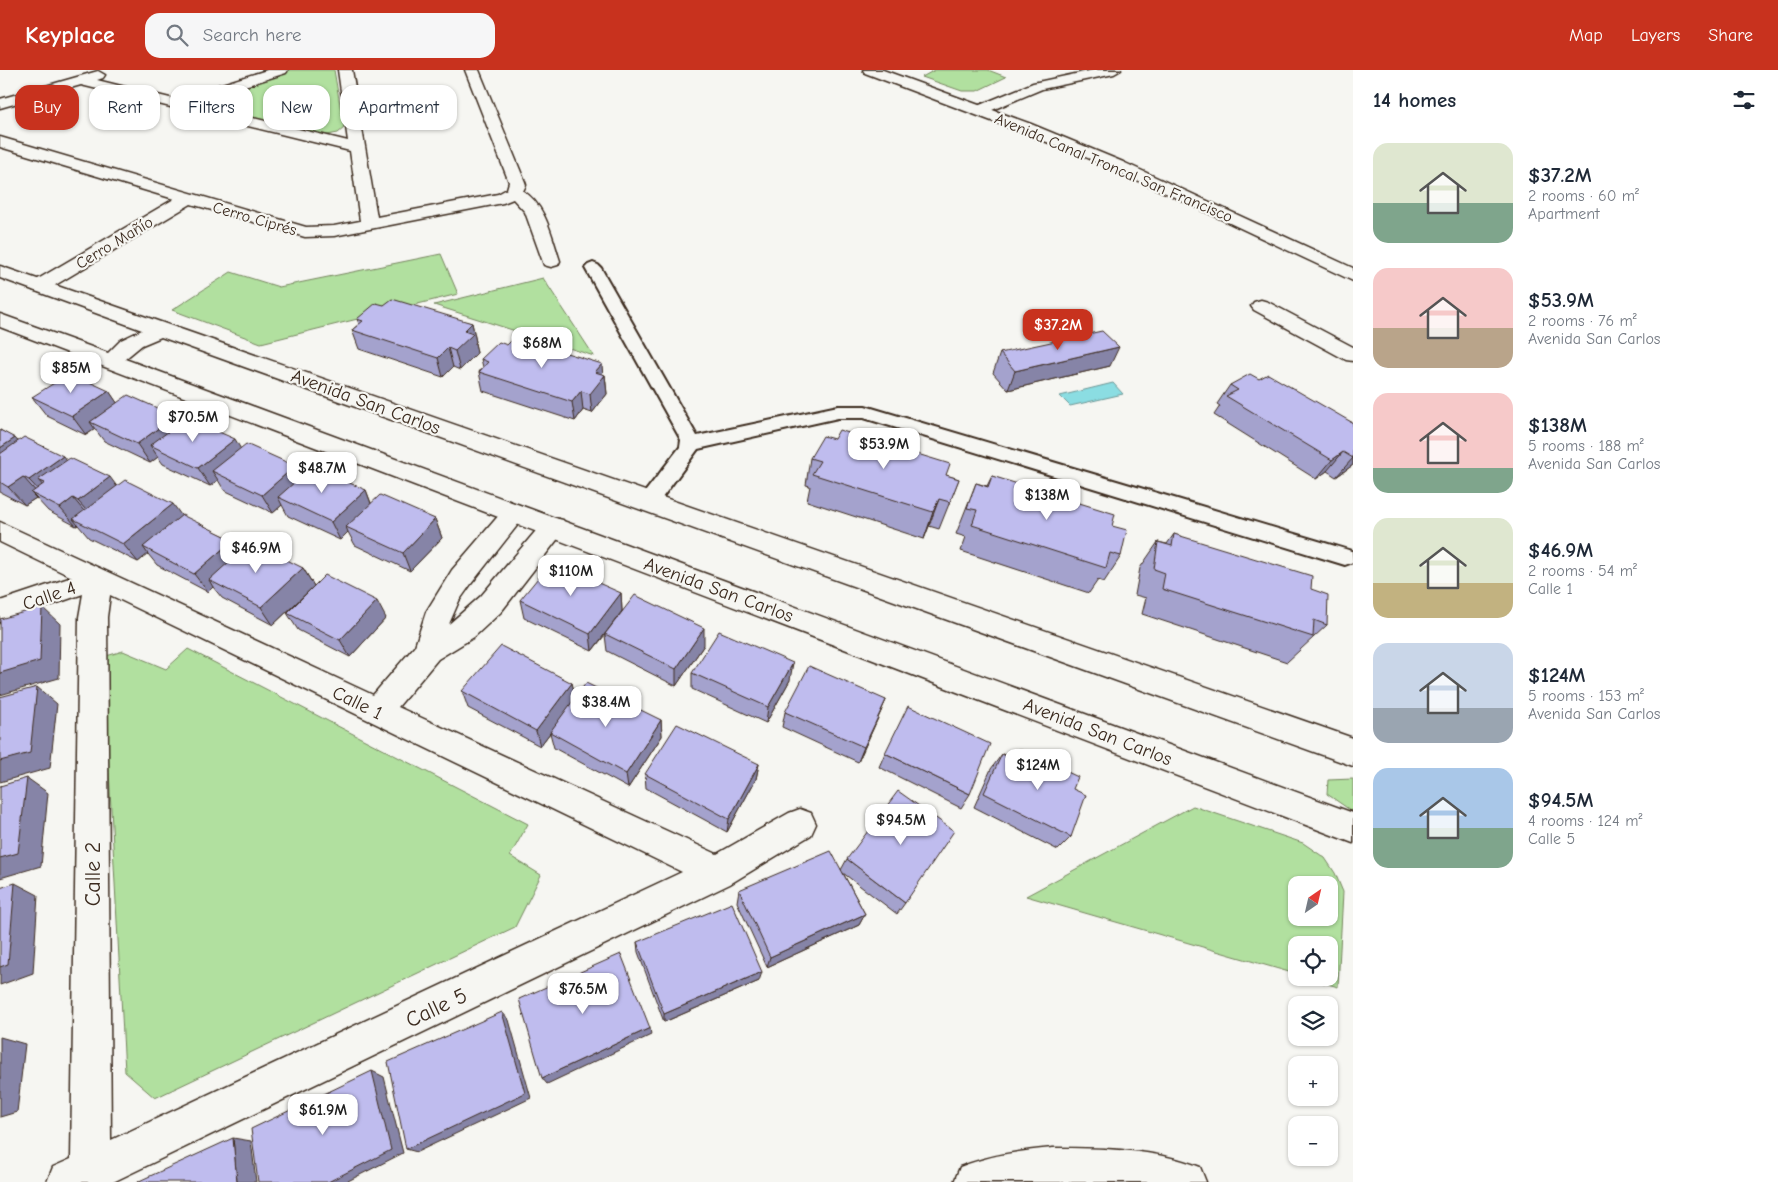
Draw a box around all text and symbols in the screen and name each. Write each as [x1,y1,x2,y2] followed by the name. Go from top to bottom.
[145,13,495,58] search box
[25,21,115,49] text: Keyplace
[163,21,191,49] icon: search
[203,24,302,46] text: Search here
[1569,25,1603,46] text: Map
[1631,25,1680,46] text: Layers
[1708,25,1753,46] text: Share
[15,85,79,130] chip: Buy
[89,85,160,130] chip: Rent
[170,85,253,130] chip: Filters
[263,85,330,130] chip: New
[340,85,457,130] chip: Apartment
[1730,86,1758,114] icon: filters
[1373,88,1456,112] text: 14 homes
[992,110,1235,226] street label: Avenida Canal Troncal San Francisco
[1413,163,1473,223] icon: home
[1528,163,1592,187] text: $37.2M
[1528,187,1639,205] text: 2 rooms · 60 m²
[211,198,299,240] street label: Cerro Ciprés
[1528,205,1600,223] text: Apartment
[73,213,156,273] street label: Cerro Mañío
[1413,288,1473,348] icon: home
[1528,288,1594,312] text: $53.9M
[1017,308,1099,351] pin: $37.2M
[1528,312,1637,330] text: 2 rooms · 76 m²
[1034,316,1082,334] text: $37.2M
[512,326,572,369] pin: $68M
[1528,330,1660,348] text: Avenida San Carlos
[522,334,562,352] text: $68M
[41,352,101,394] pin: $85M
[51,359,91,377] text: $85M
[288,365,443,439] street label: Avenida San Carlos
[152,400,234,443] pin: $70.5M
[168,408,218,426] text: $70.5M
[1413,413,1473,473] icon: home
[1528,413,1587,437] text: $138M
[843,428,925,470] pin: $53.9M
[859,435,909,453] text: $53.9M
[1528,437,1644,455] text: 5 rooms · 188 m²
[281,452,363,494] pin: $48.7M
[1528,455,1660,473] text: Avenida San Carlos
[298,459,346,477] text: $48.7M
[1012,478,1082,521] pin: $138M
[1025,486,1069,504] text: $138M
[215,532,297,574] pin: $46.9M
[1413,538,1473,598] icon: home
[1528,538,1593,562] text: $46.9M
[231,539,281,557] text: $46.9M
[641,553,796,627] street label: Avenida San Carlos
[536,554,606,597] pin: $110M
[549,562,593,580] text: $110M
[1528,562,1637,580] text: 2 rooms · 54 m²
[20,577,79,615] street label: Calle 4
[1528,580,1573,598] text: Calle 1
[1413,663,1473,723] icon: home
[1528,663,1586,687] text: $124M
[329,681,386,724] street label: Calle 1
[565,686,647,728] pin: $38.4M
[1528,687,1644,705] text: 5 rooms · 153 m²
[581,693,631,711] text: $38.4M
[1020,693,1175,770] street label: Avenida San Carlos
[1528,705,1660,723] text: Avenida San Carlos
[1003,748,1073,791] pin: $124M
[1016,756,1060,774] text: $124M
[1413,788,1473,848] icon: home
[1528,788,1593,812] text: $94.5M
[860,804,942,846] pin: $94.5M
[876,811,926,829] text: $94.5M
[1528,812,1642,830] text: 4 rooms · 124 m²
[1528,830,1575,848] text: Calle 5
[80,842,106,906] street label: Calle 2
[1288,876,1338,926] north arrow
[1288,876,1338,1166] map controls
[1288,936,1338,986] button: locate
[542,972,624,1015] pin: $76.5M
[559,980,607,998] text: $76.5M
[402,982,471,1033] street label: Calle 5
[1288,996,1338,1046] button: layers
[1288,1056,1338,1106] button: +
[282,1094,364,1136] pin: $61.9M
[299,1101,347,1119] text: $61.9M
[1288,1116,1338,1166] button: −

